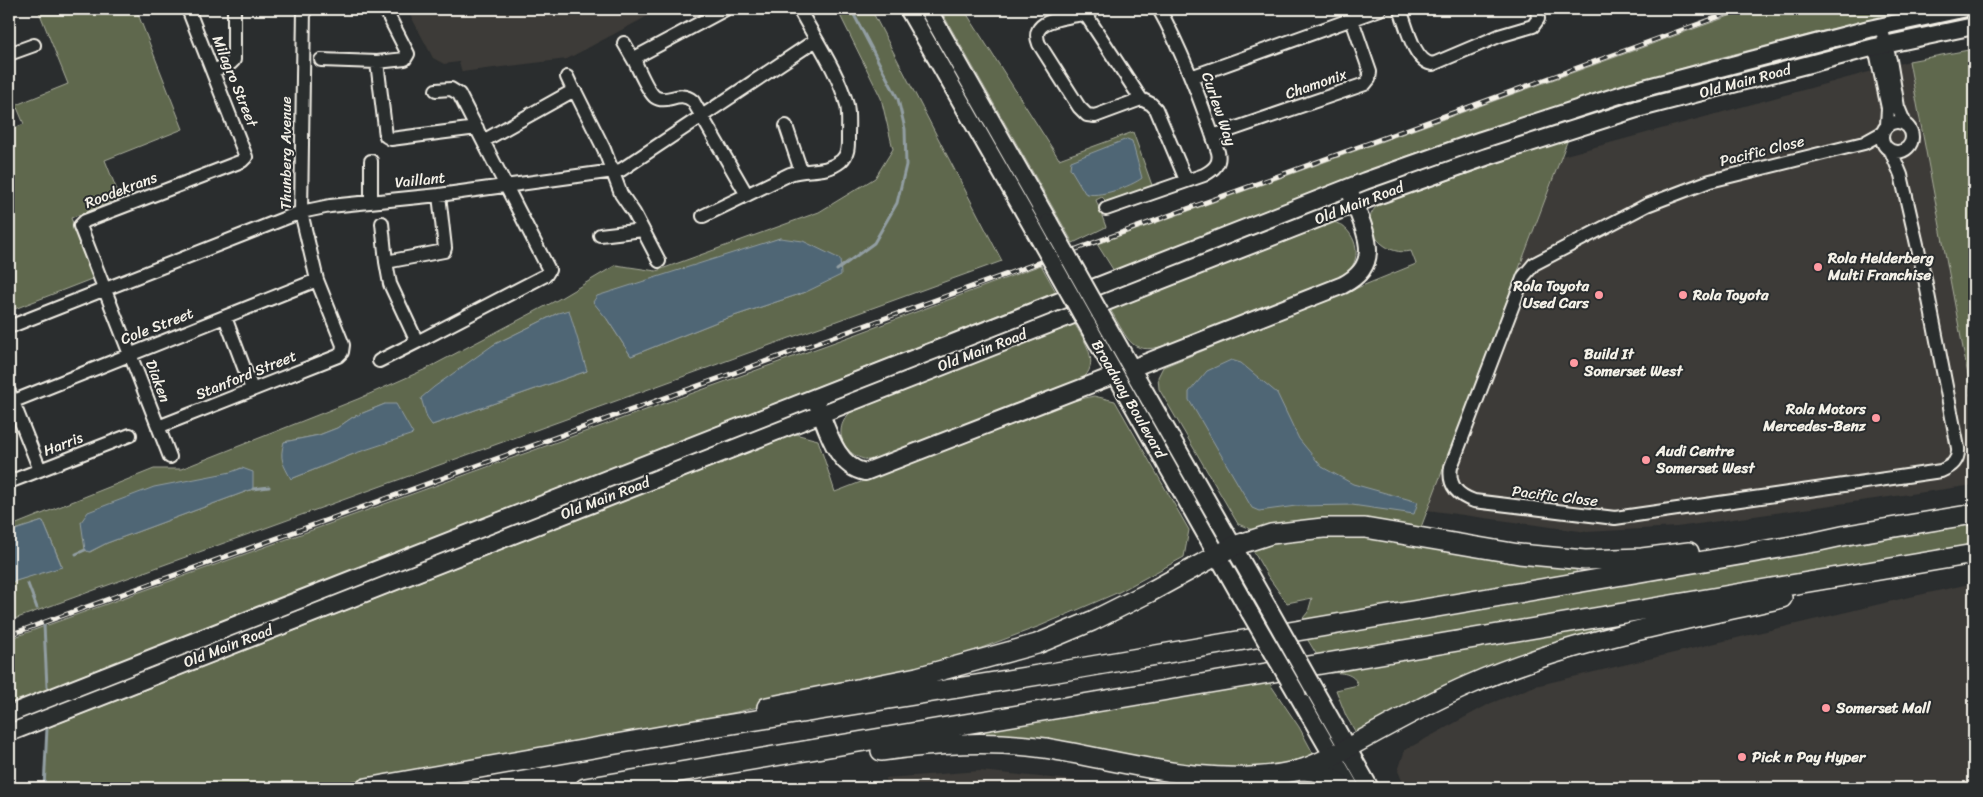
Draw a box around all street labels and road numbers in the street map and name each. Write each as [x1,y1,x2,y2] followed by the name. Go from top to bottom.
[205,31,266,132] street label: Milagro Street
[1696,56,1795,106] street label: Old Main Road
[1282,61,1351,107] street label: Chamonix
[1194,69,1244,150] street label: Curlew Way
[273,96,299,210] street label: Thunberg Avenue
[1717,128,1807,174] street label: Pacific Close
[81,164,161,216] street label: Roodekrans
[394,164,447,196] street label: Vaillant
[1311,174,1408,232] street label: Old Main Road
[117,300,198,352] street label: Cole Street
[934,321,1031,379] street label: Old Main Road
[1084,335,1174,464] street label: Broadway Boulevard
[191,343,301,407] street label: Stanford Street
[138,356,178,406] street label: Diaken
[39,424,87,463] street label: Harris
[557,469,654,527] street label: Old Main Road
[1511,478,1600,514] street label: Pacific Close
[180,617,277,675] street label: Old Main Road

